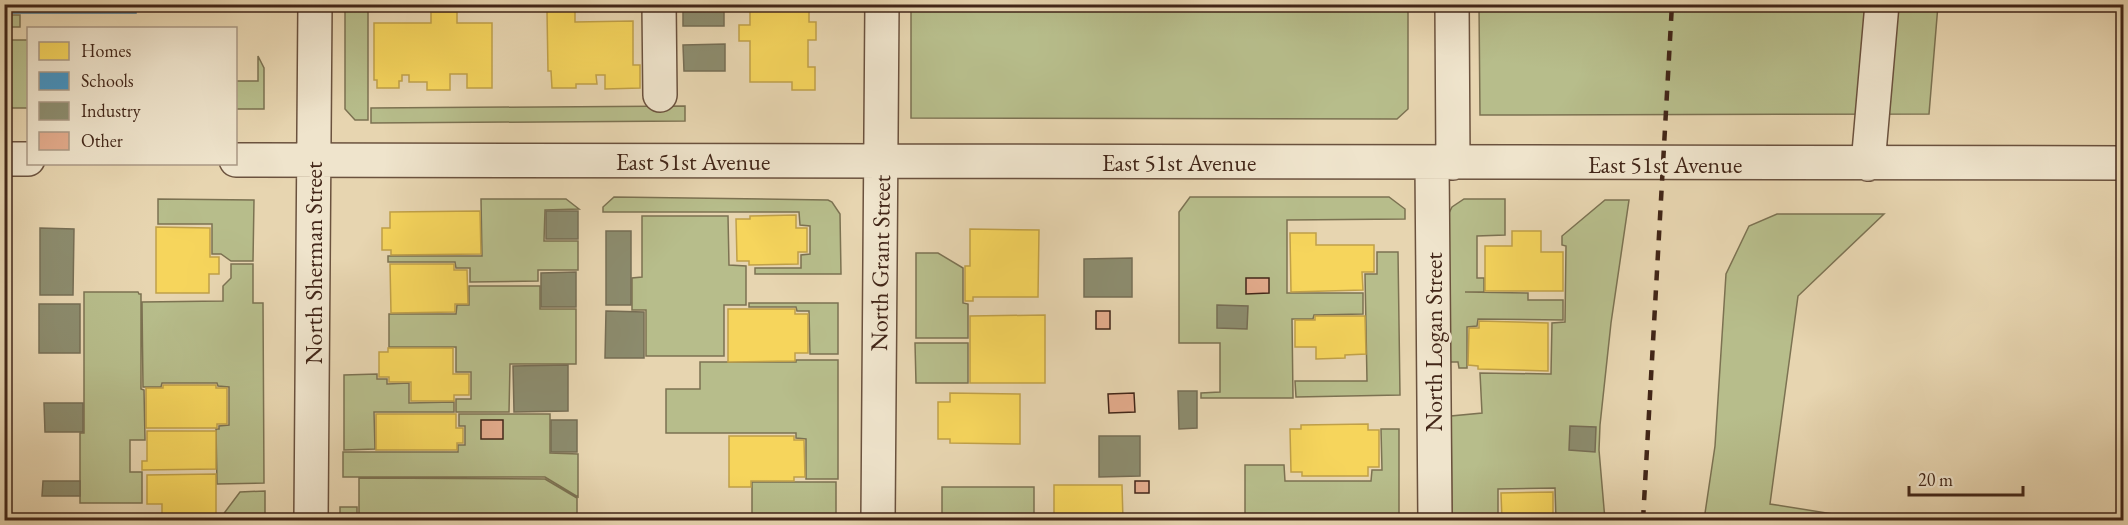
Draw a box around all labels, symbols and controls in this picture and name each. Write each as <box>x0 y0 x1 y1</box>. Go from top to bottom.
legend <box>27 27 237 165</box>
text: Homes <box>81 39 132 62</box>
text: Schools <box>81 69 134 92</box>
text: Industry <box>81 99 141 122</box>
text: Other <box>81 129 123 152</box>
street label: East 51st Avenue <box>616 146 770 177</box>
street label: East 51st Avenue <box>1102 147 1256 178</box>
street label: East 51st Avenue <box>1588 149 1742 180</box>
street label: North Sherman Street <box>298 161 329 364</box>
street label: North Grant Street <box>863 174 897 351</box>
street label: North Logan Street <box>1418 252 1449 432</box>
scale bar <box>1909 459 2023 497</box>
text: 20 m <box>1918 468 1953 491</box>

